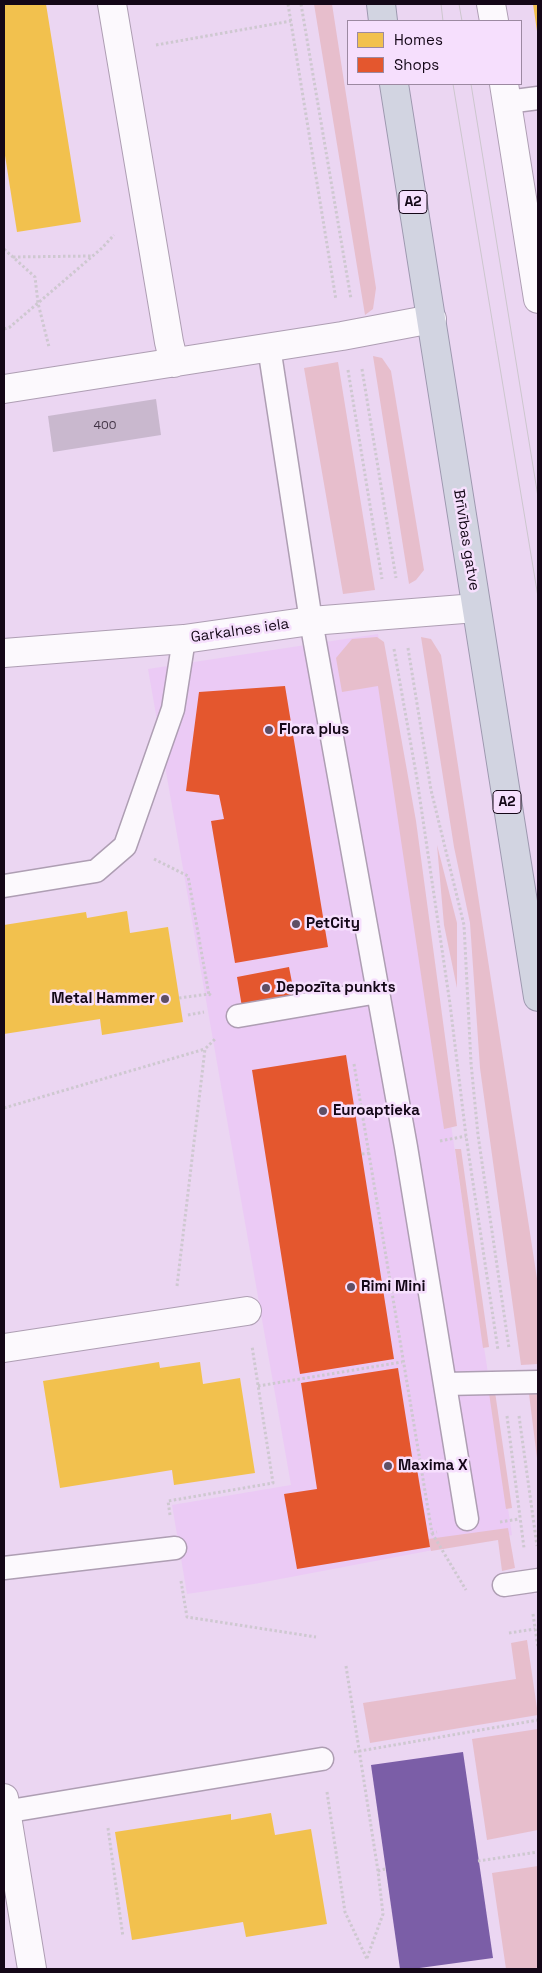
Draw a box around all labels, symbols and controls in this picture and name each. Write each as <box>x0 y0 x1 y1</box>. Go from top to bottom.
legend <box>347 20 522 85</box>
text: Homes <box>394 30 443 49</box>
text: Shops <box>394 55 439 74</box>
road number: A2 <box>399 190 427 213</box>
house number: 400 <box>94 419 116 433</box>
street label: Brīvības gatve <box>449 488 483 592</box>
street label: Garkalnes iela <box>190 615 290 647</box>
place label: Flora plus <box>279 721 349 739</box>
marker: Flora plus <box>263 724 275 736</box>
road number: A2 <box>493 790 521 814</box>
place label: PetCity <box>306 915 360 933</box>
marker: PetCity <box>290 918 302 930</box>
place label: Depozīta punkts <box>276 979 396 997</box>
marker: Depozīta punkts <box>260 982 272 994</box>
place label: Metal Hammer <box>51 990 155 1008</box>
marker: Metal Hammer <box>159 993 171 1005</box>
place label: Euroaptieka <box>333 1102 420 1120</box>
marker: Euroaptieka <box>317 1105 329 1117</box>
place label: Rimi Mini <box>361 1278 426 1296</box>
marker: Rimi Mini <box>345 1281 357 1293</box>
place label: Maxima X <box>398 1457 468 1475</box>
marker: Maxima X <box>382 1460 394 1472</box>

